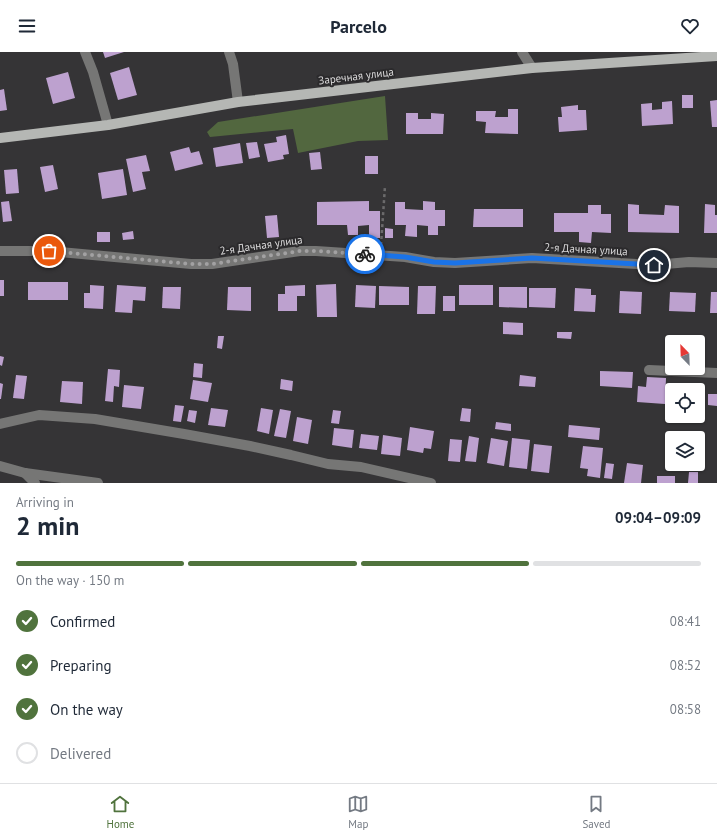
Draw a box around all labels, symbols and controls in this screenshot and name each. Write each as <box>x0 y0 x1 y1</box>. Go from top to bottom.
icon: menu <box>16 15 38 37</box>
text: Parcelo <box>330 15 387 38</box>
icon: heart <box>679 15 701 37</box>
street label: Заречная улица <box>317 64 395 88</box>
street label: 2-я Дачная улица <box>219 232 303 258</box>
pin <box>32 234 66 268</box>
courier <box>345 234 385 274</box>
icon: bag <box>38 240 60 262</box>
street label: 2-я Дачная улица <box>544 240 628 258</box>
icon: bike <box>354 243 376 265</box>
pin <box>637 248 671 282</box>
icon: home <box>643 254 665 276</box>
north arrow <box>665 335 705 375</box>
map controls <box>665 335 705 471</box>
button: locate <box>665 383 705 423</box>
button: layers <box>665 431 705 471</box>
text: Arriving in <box>16 494 74 511</box>
text: 09:04–09:09 <box>615 508 701 527</box>
text: 2 min <box>16 509 79 542</box>
text: On the way · 150 m <box>16 572 124 589</box>
icon: check <box>16 610 38 632</box>
text: Confirmed <box>50 612 115 631</box>
text: 08:41 <box>670 613 701 630</box>
icon: check <box>16 654 38 676</box>
text: Preparing <box>50 656 112 675</box>
text: 08:52 <box>670 657 701 674</box>
icon: check <box>16 698 38 720</box>
text: On the way <box>50 700 123 719</box>
text: 08:58 <box>670 701 701 718</box>
text: Delivered <box>50 744 111 763</box>
tab: Home <box>107 793 134 831</box>
tab: Map <box>347 793 369 831</box>
tab: Saved <box>582 793 610 831</box>

